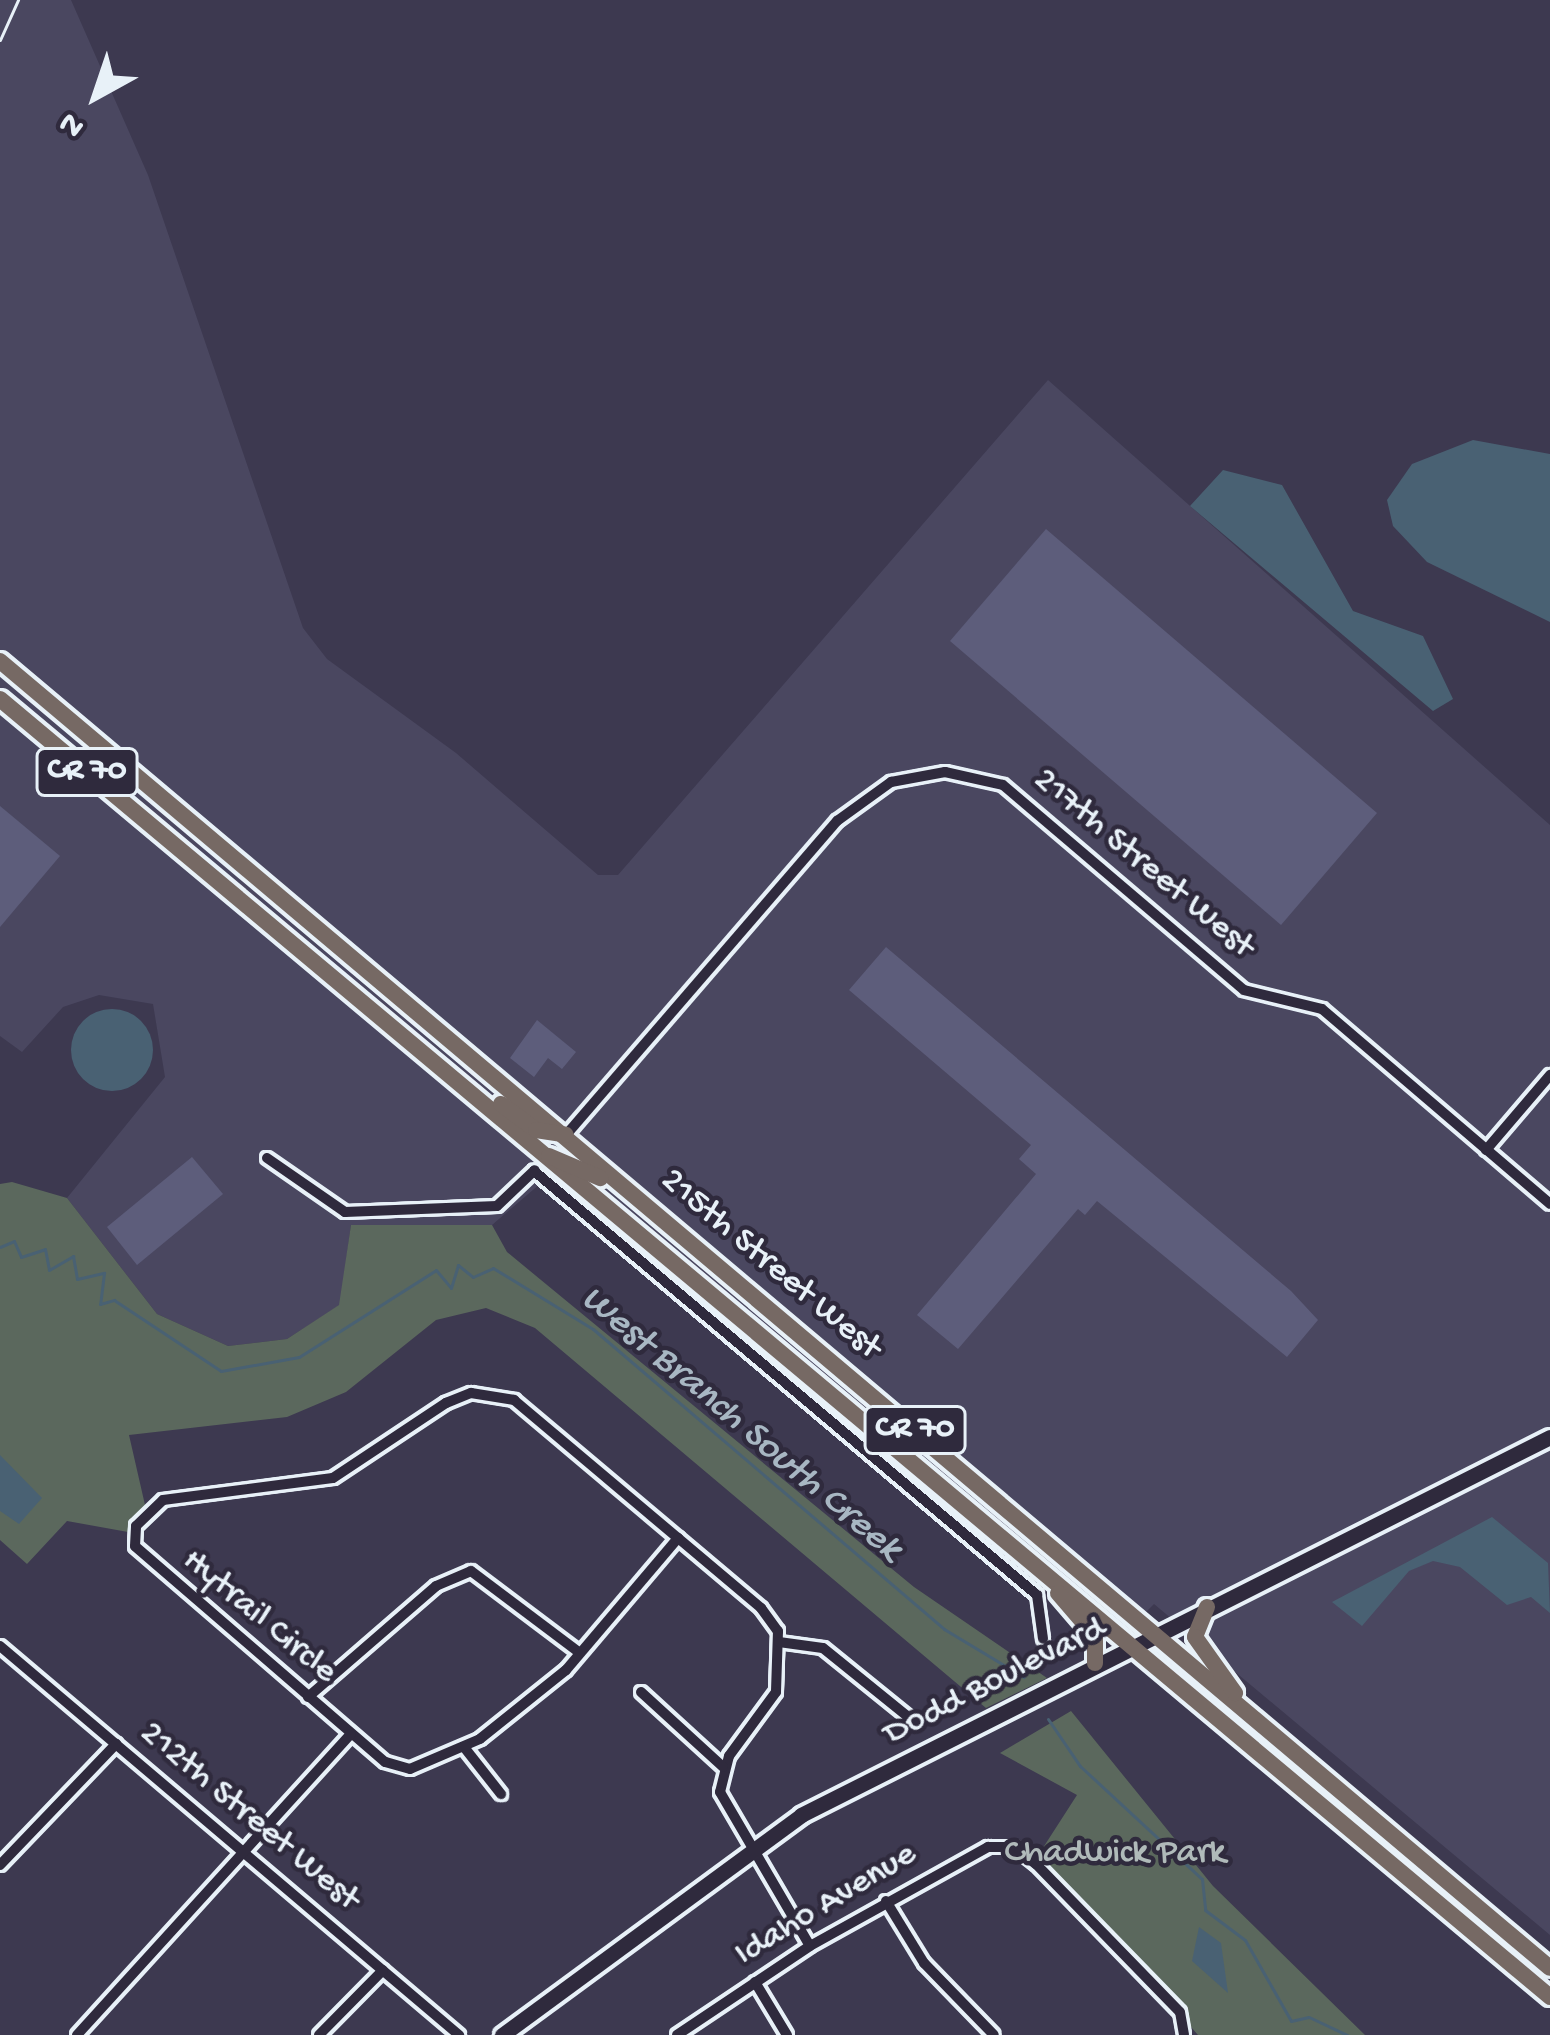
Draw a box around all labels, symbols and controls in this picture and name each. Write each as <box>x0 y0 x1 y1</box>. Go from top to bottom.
north arrow <box>36 36 156 156</box>
text: N <box>52 102 93 145</box>
road number: CR 70 <box>33 745 141 799</box>
street label: 217th Street West <box>1024 759 1262 969</box>
street label: 215th Street West <box>651 1160 889 1370</box>
water label: West Branch South Creek <box>570 1277 910 1573</box>
road number: CR 70 <box>861 1403 969 1457</box>
street label: Hytrail Circle <box>173 1540 345 1694</box>
street label: Dodd Boulevard <box>877 1608 1113 1756</box>
street label: 212th Street West <box>130 1712 368 1922</box>
park label: Chadwick Park <box>1004 1832 1226 1876</box>
street label: Idaho Avenue <box>727 1834 925 1976</box>

